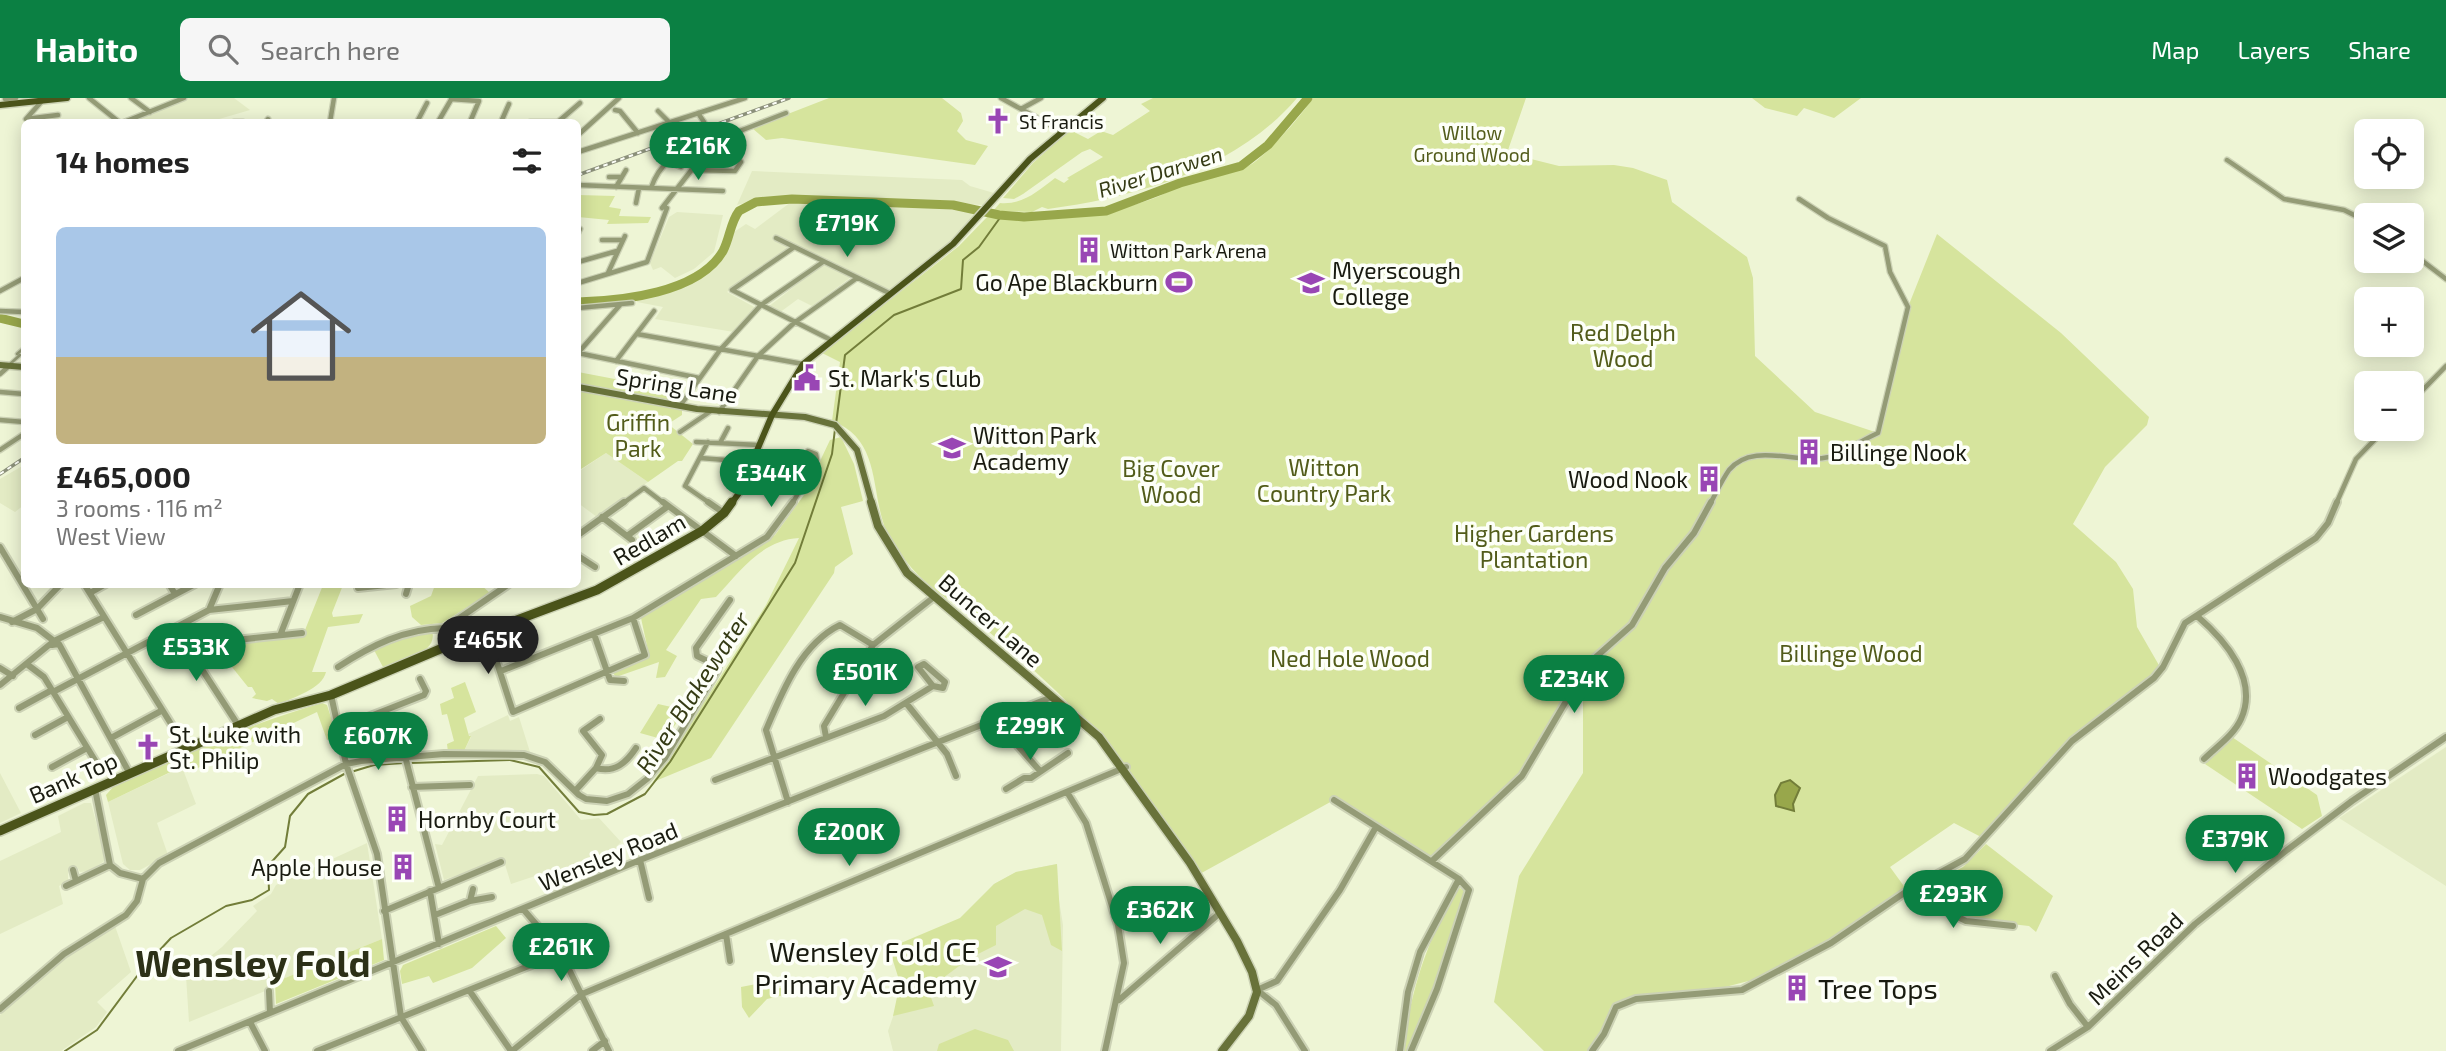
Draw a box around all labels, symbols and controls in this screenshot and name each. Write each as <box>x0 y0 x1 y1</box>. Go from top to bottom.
search box <box>180 18 670 81</box>
text: Habito <box>35 29 138 69</box>
icon: search <box>204 30 242 68</box>
text: Search here <box>260 34 400 65</box>
text: Map <box>2151 35 2199 64</box>
text: Layers <box>2237 35 2310 64</box>
text: Share <box>2348 35 2411 64</box>
church icon: St Francis <box>983 106 1013 136</box>
place label: St Francis <box>1019 110 1104 133</box>
map controls <box>2354 119 2424 441</box>
button: locate <box>2354 119 2424 189</box>
park label: Willow Ground Wood <box>1414 121 1530 166</box>
pin: £216K <box>649 122 747 182</box>
text: £216K <box>666 131 730 159</box>
water label: River Darwen <box>1095 140 1225 202</box>
icon: filters <box>508 142 546 180</box>
text: 14 homes <box>56 143 190 179</box>
pin: £719K <box>798 200 896 259</box>
button: layers <box>2354 203 2424 273</box>
text: £719K <box>815 208 879 236</box>
building icon: Witton Park Arena <box>1074 235 1104 265</box>
place label: Witton Park Arena <box>1110 239 1267 262</box>
place label: Myerscough College <box>1332 256 1461 310</box>
sports icon: Go Ape Blackburn <box>1164 267 1194 297</box>
place label: Go Ape Blackburn <box>975 268 1158 296</box>
school or university icon: Myerscough College <box>1296 268 1326 298</box>
icon: home <box>238 273 364 399</box>
button: + <box>2354 287 2424 357</box>
park label: Red Delph Wood <box>1570 318 1676 372</box>
street label: Spring Lane <box>614 362 740 408</box>
public building icon: St. Mark's Club <box>792 363 822 393</box>
place label: St. Mark's Club <box>828 364 981 392</box>
button: − <box>2354 371 2424 441</box>
park label: Griffin Park <box>606 408 670 462</box>
place label: Witton Park Academy <box>973 421 1097 475</box>
school or university icon: Witton Park Academy <box>937 433 967 463</box>
building icon: Billinge Nook <box>1794 437 1824 467</box>
place label: Billinge Nook <box>1830 438 1967 466</box>
pin: £344K <box>722 450 820 509</box>
park label: Witton Country Park <box>1257 453 1392 507</box>
park label: Big Cover Wood <box>1122 454 1220 508</box>
text: £465,000 <box>56 458 191 494</box>
text: £344K <box>736 458 806 486</box>
building icon: Wood Nook <box>1694 464 1724 494</box>
place label: Wood Nook <box>1568 465 1688 493</box>
text: 3 rooms · 116 m² <box>56 494 223 522</box>
street label: Redlam <box>608 507 690 571</box>
park label: Higher Gardens Plantation <box>1454 519 1614 573</box>
text: West View <box>56 522 166 550</box>
street label: Buncer Lane <box>933 567 1049 673</box>
water label: River Blakewater <box>629 605 755 778</box>
pin: £465K <box>439 616 537 676</box>
pin: £533K <box>147 624 245 683</box>
text: £465K <box>454 625 522 653</box>
text: £533K <box>163 632 229 660</box>
park label: Billinge Wood <box>1779 639 1923 667</box>
park label: Ned Hole Wood <box>1270 644 1430 672</box>
pin: £501K <box>816 648 914 708</box>
pin: £234K <box>1525 656 1623 715</box>
text: £501K <box>832 657 898 685</box>
text: £234K <box>1539 664 1609 692</box>
pin: £299K <box>981 702 1079 762</box>
text: £299K <box>996 711 1064 739</box>
pin: £607K <box>329 712 427 772</box>
place label: St. Luke with St. Philip <box>169 720 301 774</box>
text: £607K <box>344 721 412 749</box>
church icon: St. Luke with St. Philip <box>133 732 163 762</box>
street label: Bank Top <box>25 745 121 809</box>
building icon: Woodgates <box>2232 761 2262 791</box>
place label: Woodgates <box>2268 762 2387 790</box>
building icon: Hornby Court <box>382 804 412 834</box>
place label: Hornby Court <box>418 805 556 833</box>
pin: £200K <box>800 808 898 868</box>
street label: Wensley Road <box>534 815 682 897</box>
pin: £379K <box>2186 816 2284 875</box>
text: £200K <box>814 817 884 845</box>
text: £379K <box>2202 824 2268 852</box>
building icon: Apple House <box>388 852 418 882</box>
place label: Apple House <box>251 853 382 881</box>
pin: £293K <box>1904 870 2002 930</box>
text: £293K <box>1919 879 1987 907</box>
pin: £362K <box>1111 886 1209 946</box>
text: £362K <box>1126 895 1194 923</box>
street label: Meins Road <box>2082 906 2188 1010</box>
pin: £261K <box>512 924 610 983</box>
text: £261K <box>529 932 593 960</box>
place label: Wensley Fold CE Primary Academy <box>755 934 977 1000</box>
district label: Wensley Fold <box>135 940 371 985</box>
school or university icon: Wensley Fold CE Primary Academy <box>983 952 1013 982</box>
place label: Tree Tops <box>1818 971 1938 1005</box>
building icon: Tree Tops <box>1782 973 1812 1003</box>

